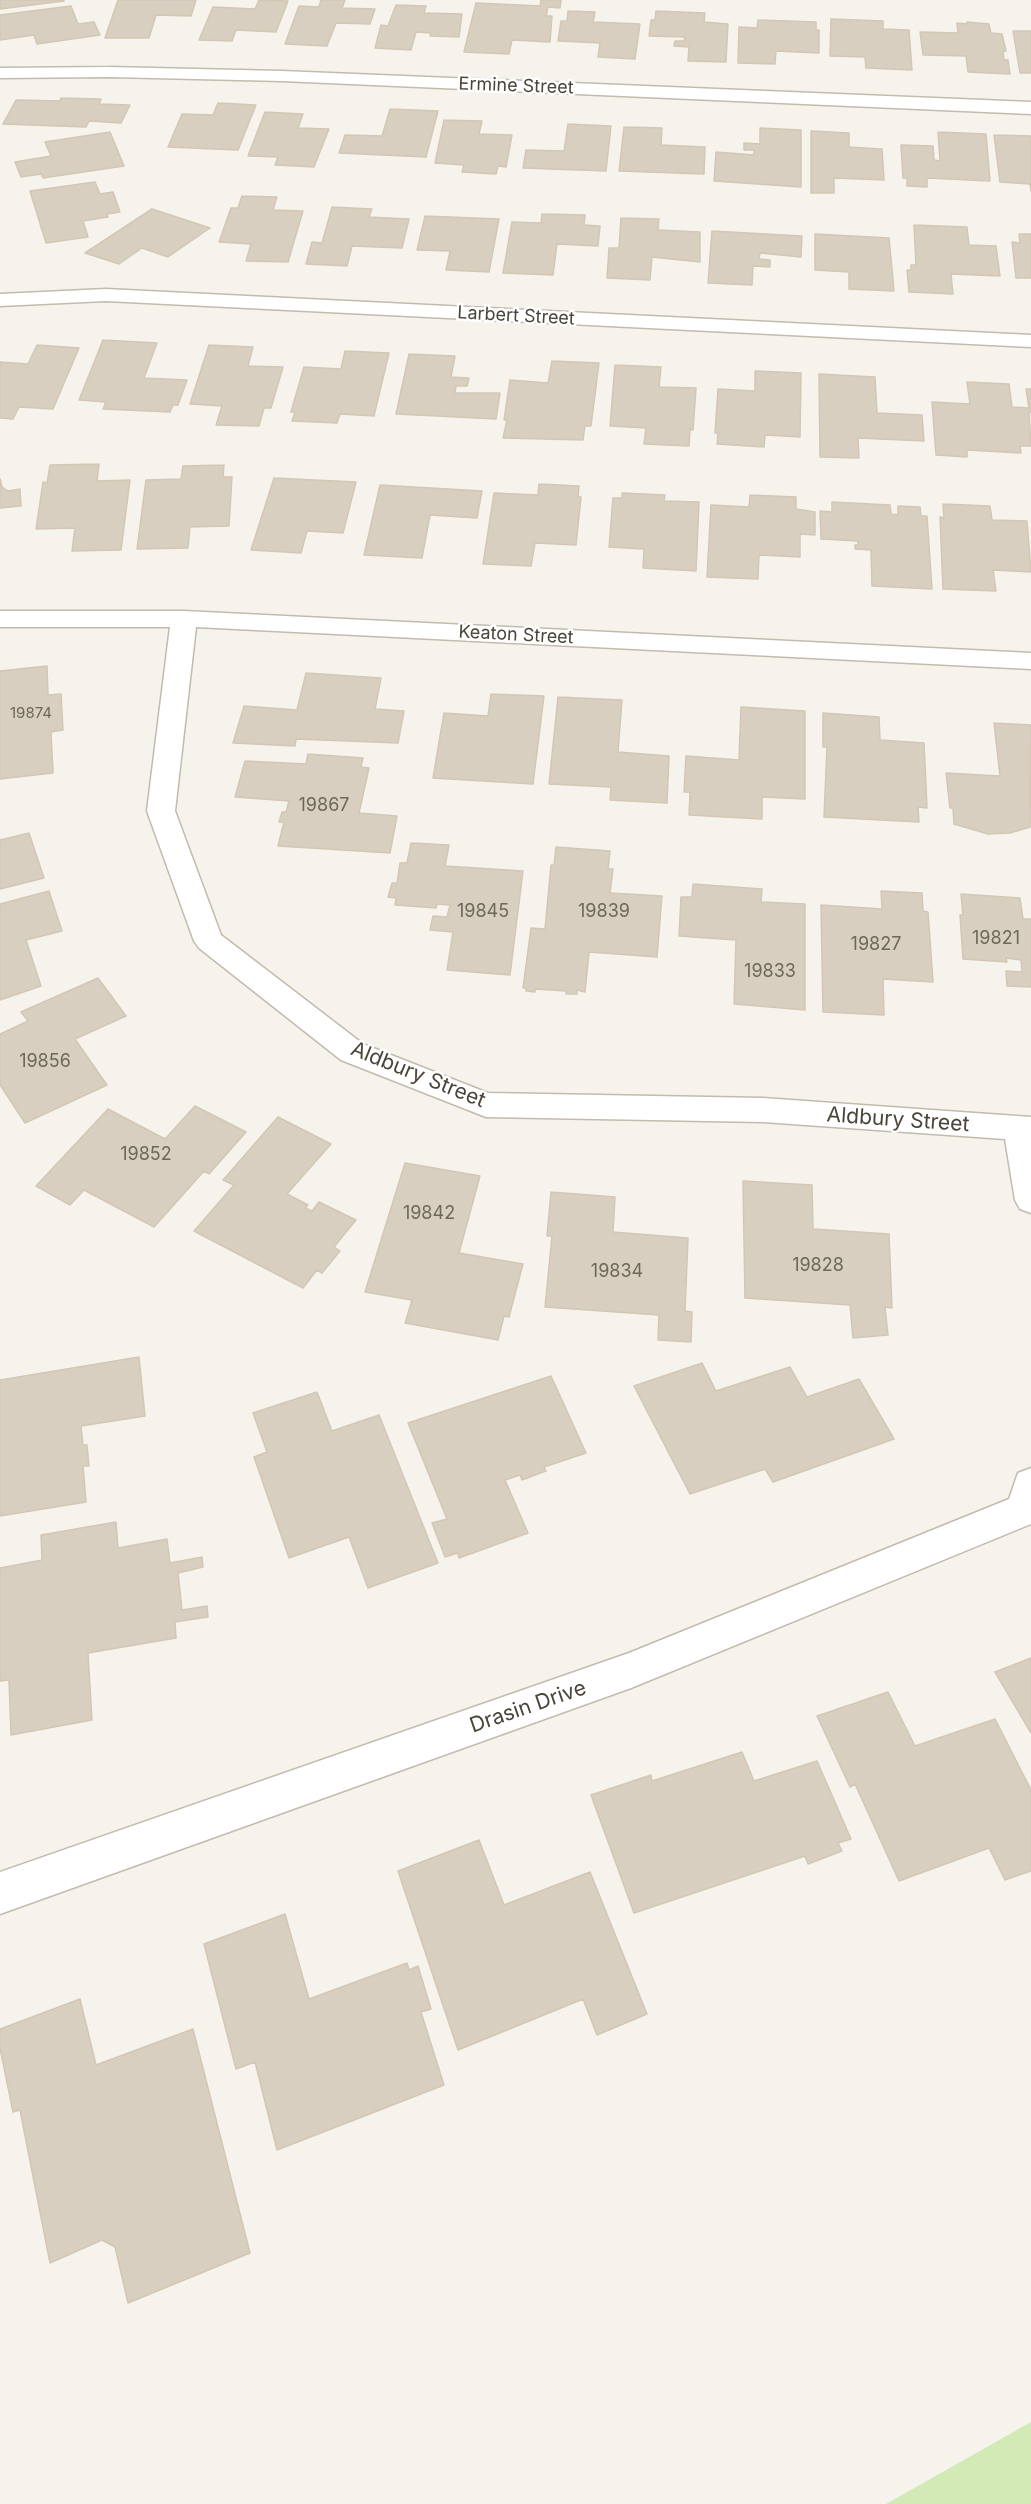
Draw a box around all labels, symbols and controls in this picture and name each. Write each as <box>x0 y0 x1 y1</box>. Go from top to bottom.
street label: Ermine Street <box>458 73 574 99</box>
street label: Larbert Street <box>457 302 575 330</box>
street label: Keaton Street <box>458 621 574 649</box>
house number: 19874 <box>10 704 52 722</box>
house number: 19867 <box>299 795 349 817</box>
house number: 19845 <box>457 901 509 923</box>
house number: 19839 <box>578 901 630 923</box>
house number: 19821 <box>972 928 1020 950</box>
house number: 19827 <box>851 934 901 956</box>
house number: 19833 <box>744 961 796 983</box>
street label: Aldbury Street <box>347 1037 489 1113</box>
house number: 19856 <box>19 1051 71 1073</box>
street label: Aldbury Street <box>826 1102 970 1138</box>
house number: 19852 <box>120 1144 172 1166</box>
house number: 19842 <box>403 1203 455 1225</box>
house number: 19828 <box>792 1255 844 1277</box>
house number: 19834 <box>591 1261 643 1283</box>
street label: Drasin Drive <box>466 1675 590 1739</box>

